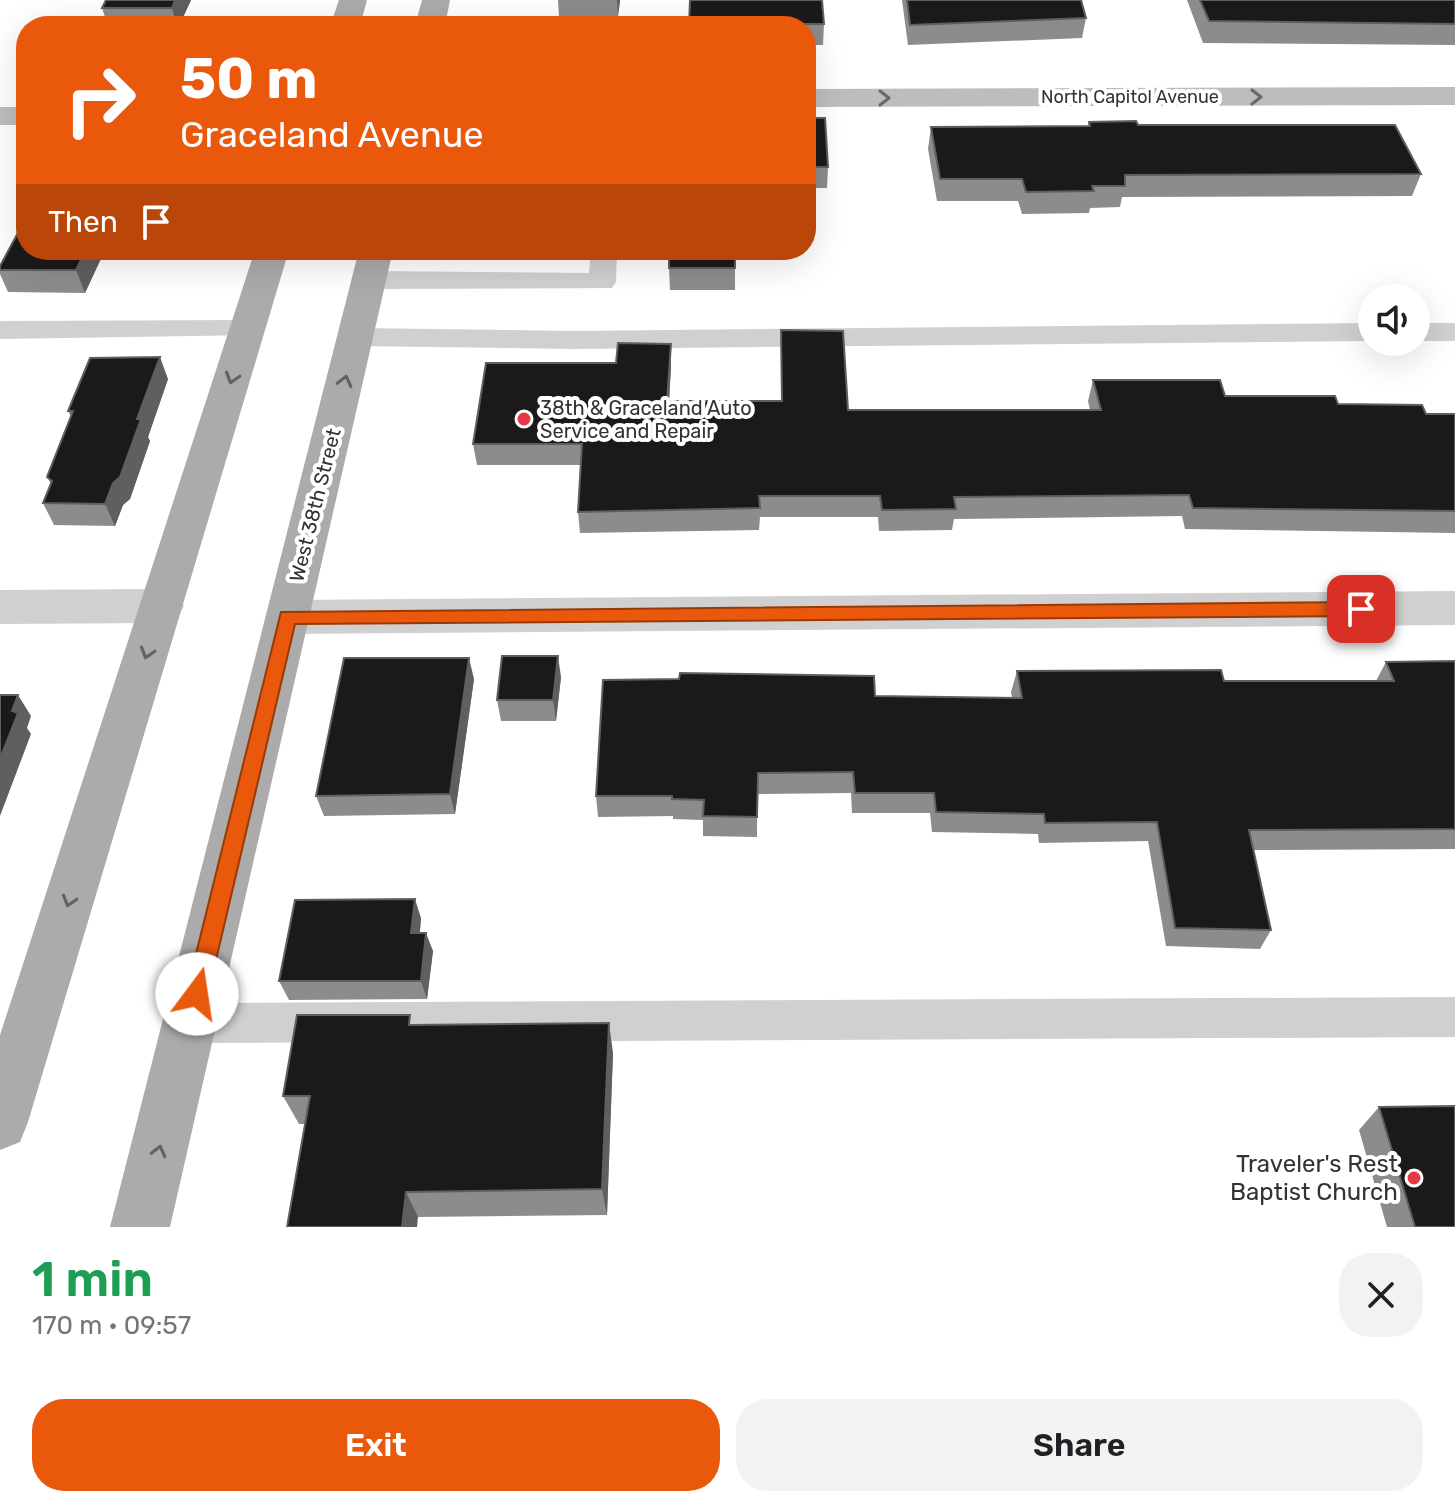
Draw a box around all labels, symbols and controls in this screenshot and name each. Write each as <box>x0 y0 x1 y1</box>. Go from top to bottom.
text: 50 m <box>180 46 317 112</box>
icon: right <box>48 48 152 152</box>
street label: North Capitol Avenue <box>1041 86 1219 108</box>
one-way arrow <box>1250 88 1263 106</box>
one-way arrow <box>878 89 891 107</box>
text: Graceland Avenue <box>180 113 484 156</box>
icon: arrive <box>134 200 178 244</box>
text: Then <box>48 204 118 240</box>
map controls <box>1358 284 1430 356</box>
button: sound <box>1358 284 1430 356</box>
one-way arrow <box>225 370 241 384</box>
one-way arrow <box>335 375 352 389</box>
place label: 38th & Graceland Auto Service and Repair <box>540 396 752 443</box>
marker: 38th & Graceland Auto Service and Repair <box>515 410 533 428</box>
street label: West 38th Street <box>284 426 346 584</box>
pin <box>1327 575 1395 643</box>
icon: arrive <box>1339 587 1383 631</box>
one-way arrow <box>140 646 156 659</box>
one-way arrow <box>62 894 78 907</box>
position arrow <box>155 952 239 1036</box>
one-way arrow <box>149 1145 166 1159</box>
place label: Traveler's Rest Baptist Church <box>1230 1150 1398 1206</box>
marker: Traveler's Rest Baptist Church <box>1405 1169 1423 1187</box>
text: 1 min <box>32 1251 153 1308</box>
button: close <box>1339 1253 1423 1337</box>
text: 170 m · 09:57 <box>32 1310 191 1341</box>
button: Exit <box>32 1399 720 1491</box>
button: Share <box>736 1399 1423 1491</box>

